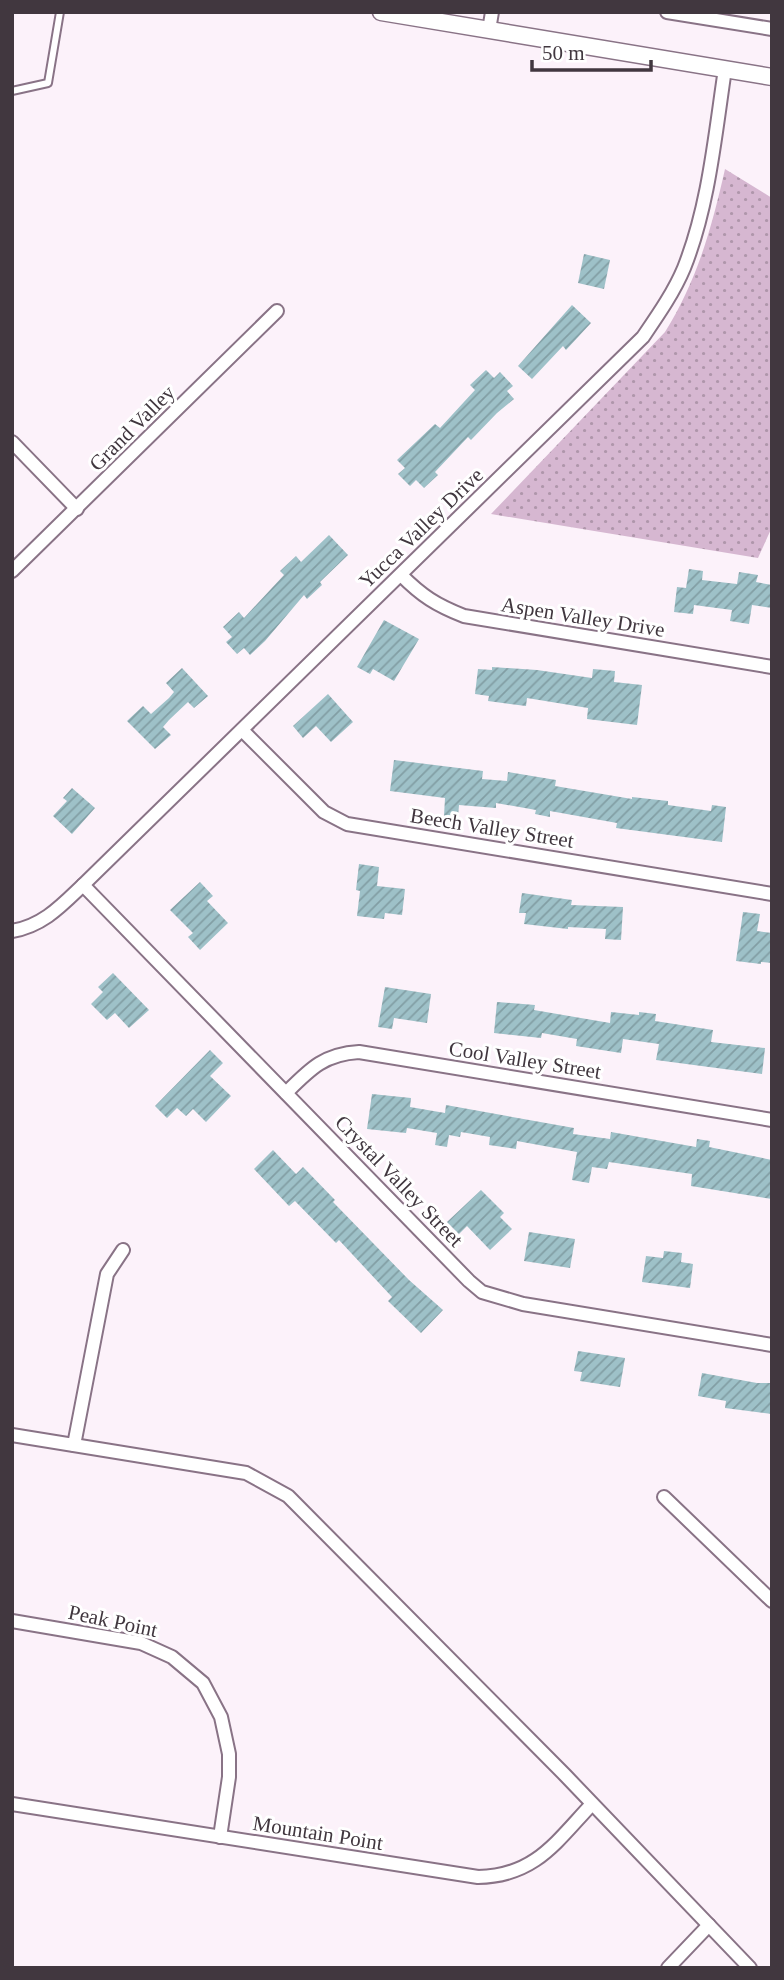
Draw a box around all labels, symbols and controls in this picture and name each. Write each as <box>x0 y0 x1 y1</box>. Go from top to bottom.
scale bar <box>532 28 651 72</box>
text: 50 m <box>542 41 585 65</box>
street label: Grand Valley <box>84 380 180 476</box>
street label: Yucca Valley Drive <box>354 463 488 593</box>
street label: Aspen Valley Drive <box>500 592 666 642</box>
street label: Beech Valley Street <box>409 803 576 853</box>
street label: Cool Valley Street <box>447 1036 603 1084</box>
street label: Crystal Valley Street <box>330 1110 468 1252</box>
street label: Peak Point <box>66 1600 160 1642</box>
street label: Mountain Point <box>251 1811 385 1855</box>

